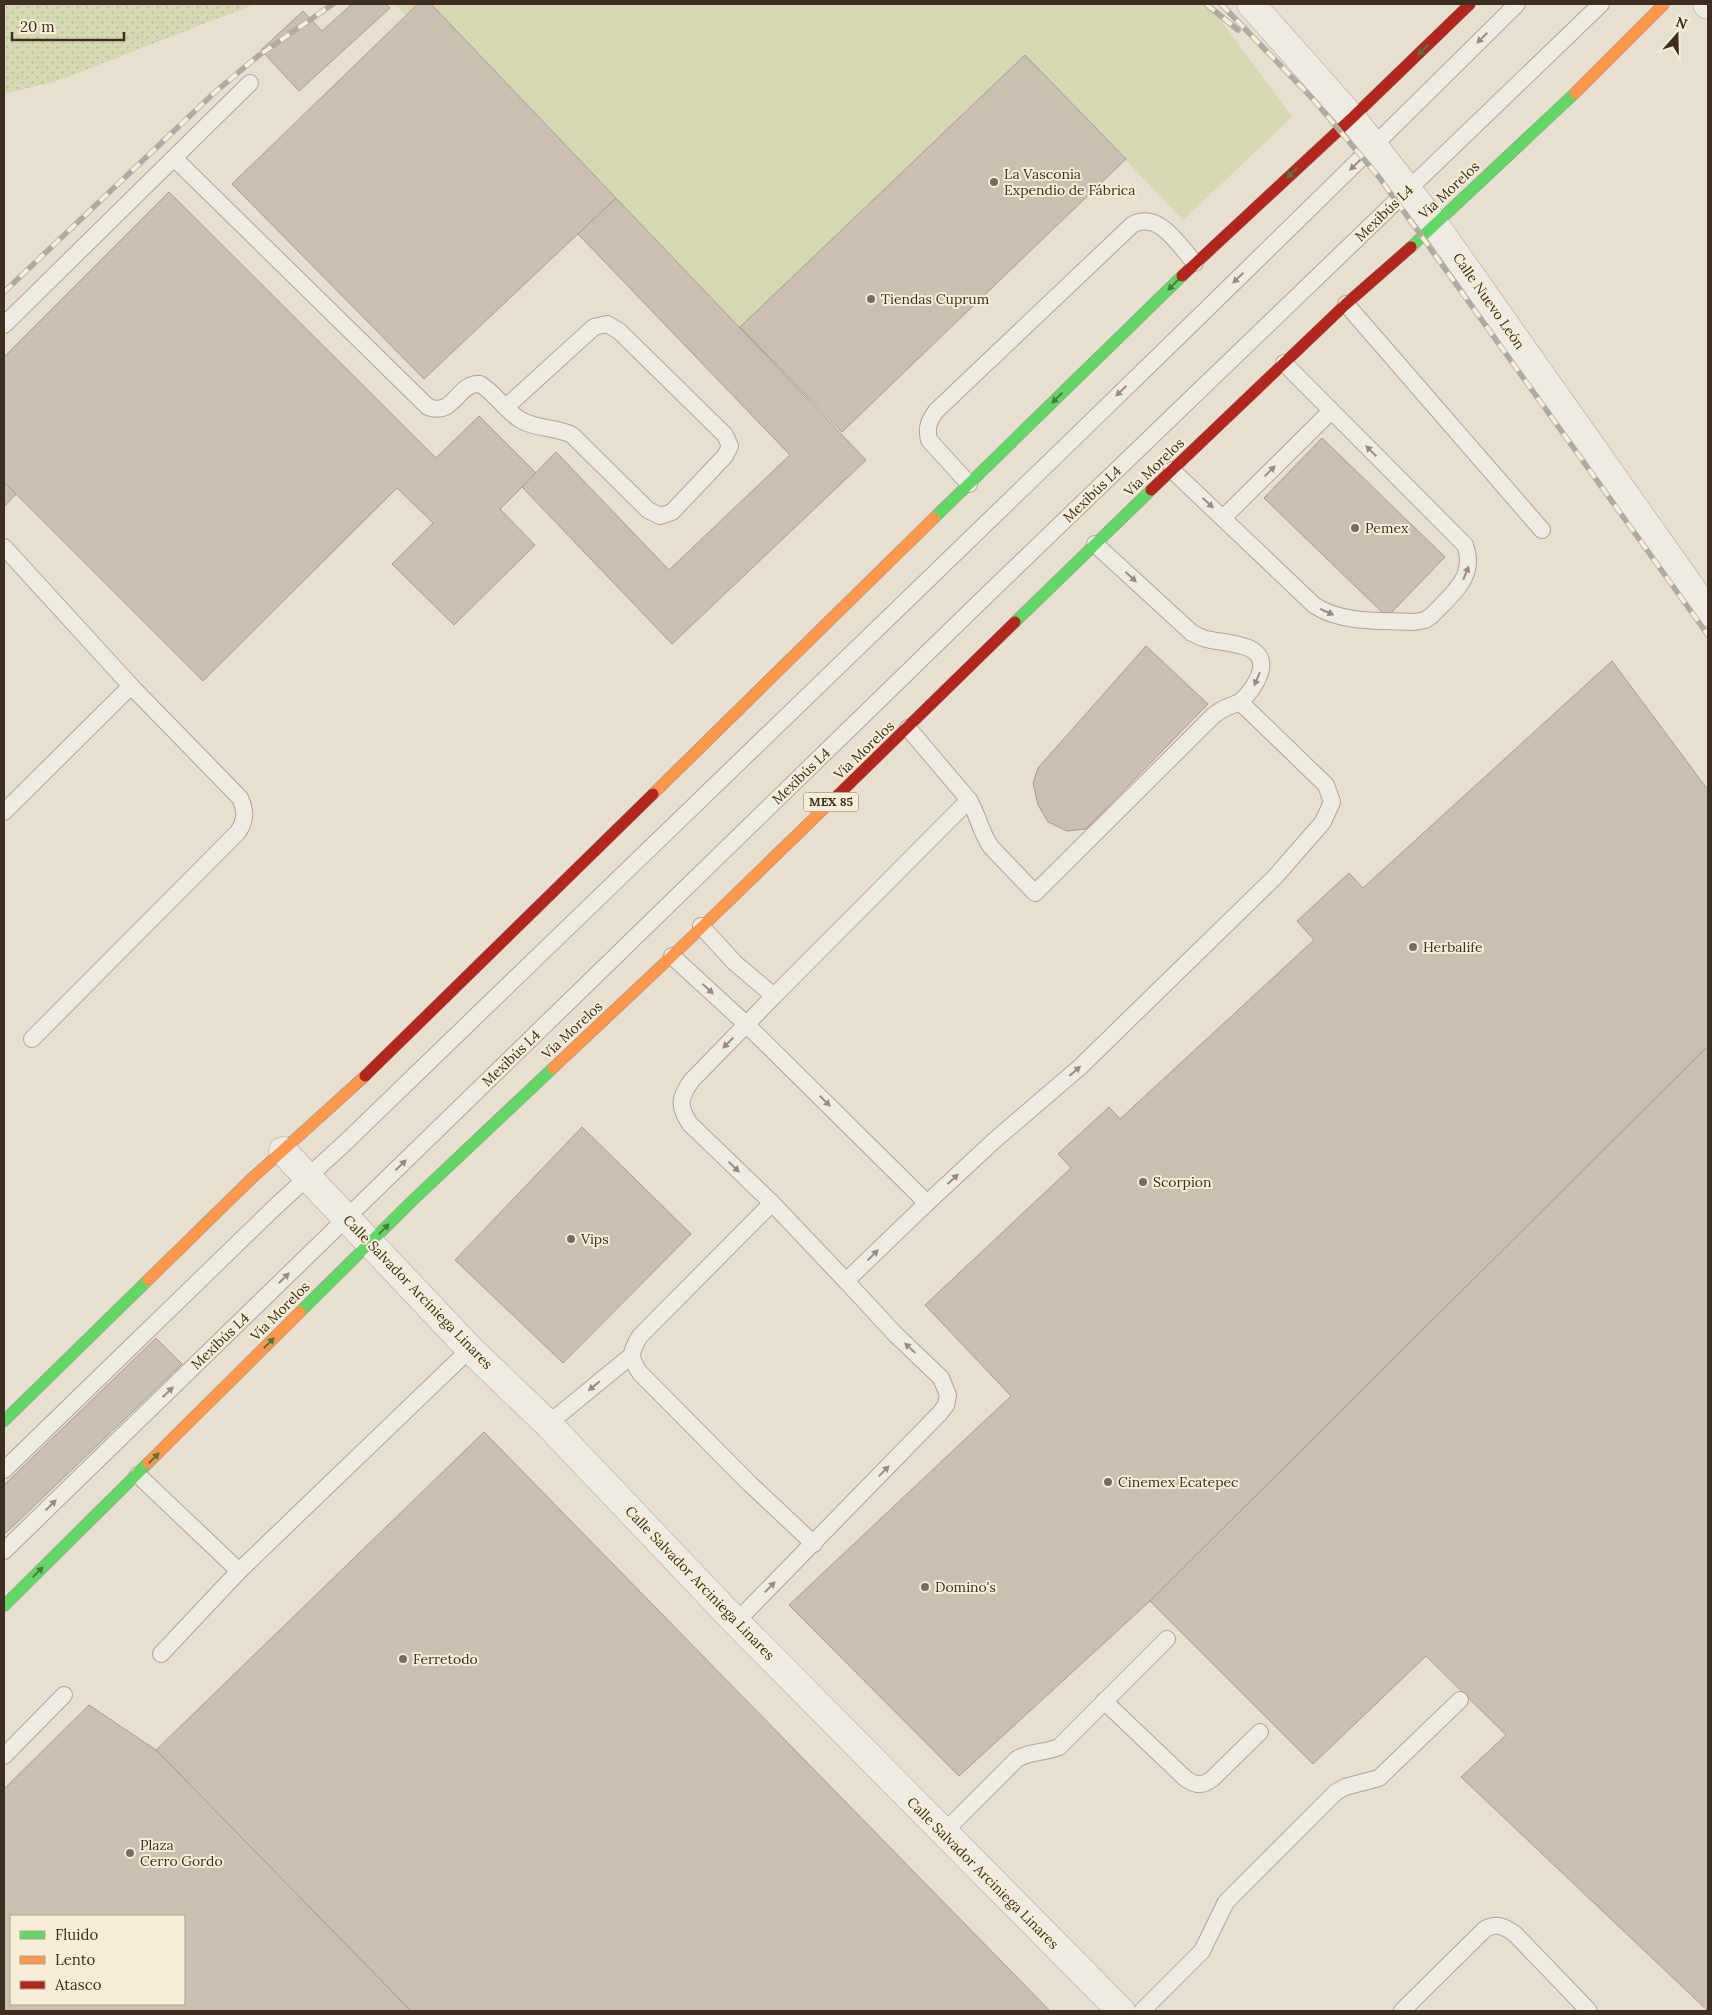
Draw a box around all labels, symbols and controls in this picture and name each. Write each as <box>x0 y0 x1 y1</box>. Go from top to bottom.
scale bar <box>12 10 125 42</box>
north arrow <box>1652 10 1702 60</box>
text: N <box>1673 12 1690 33</box>
text: 20 m <box>20 17 55 36</box>
one-way arrow <box>1476 32 1488 44</box>
one-way arrow <box>1417 44 1429 56</box>
street label: Vía Morelos <box>1414 157 1483 223</box>
one-way arrow <box>1349 159 1361 171</box>
place label: La Vasconia Expendio de Fábrica <box>1004 165 1136 199</box>
one-way arrow <box>1286 167 1298 179</box>
marker: La Vasconia Expendio de Fábrica <box>988 176 1000 188</box>
street label: Mexibús L4 <box>1351 181 1417 245</box>
street label: Calle Nuevo León <box>1449 249 1529 353</box>
one-way arrow <box>1232 272 1244 284</box>
one-way arrow <box>1168 278 1180 290</box>
place label: Tiendas Cuprum <box>881 290 990 308</box>
marker: Tiendas Cuprum <box>865 293 877 305</box>
one-way arrow <box>1116 385 1128 397</box>
one-way arrow <box>1051 392 1063 404</box>
street label: Vía Morelos <box>1119 434 1188 501</box>
one-way arrow <box>1365 445 1377 457</box>
street label: Mexibús L4 <box>1059 462 1125 526</box>
one-way arrow <box>1264 465 1276 477</box>
one-way arrow <box>1201 497 1213 509</box>
place label: Pemex <box>1365 519 1409 537</box>
marker: Pemex <box>1349 522 1361 534</box>
one-way arrow <box>1462 565 1470 580</box>
one-way arrow <box>1125 571 1137 583</box>
one-way arrow <box>1320 609 1334 617</box>
one-way arrow <box>1252 672 1260 686</box>
street label: Vía Morelos <box>829 717 898 784</box>
street label: Mexibús L4 <box>768 744 834 808</box>
road number: MEX 85 <box>804 792 858 812</box>
place label: Herbalife <box>1423 938 1483 956</box>
marker: Herbalife <box>1407 941 1419 953</box>
one-way arrow <box>701 983 713 995</box>
street label: Vía Morelos <box>537 997 606 1063</box>
street label: Mexibús L4 <box>478 1026 544 1090</box>
one-way arrow <box>722 1037 734 1049</box>
one-way arrow <box>1068 1065 1080 1077</box>
one-way arrow <box>818 1095 830 1107</box>
one-way arrow <box>394 1159 406 1171</box>
one-way arrow <box>728 1161 740 1173</box>
one-way arrow <box>947 1173 959 1185</box>
place label: Scorpion <box>1153 1173 1212 1191</box>
marker: Scorpion <box>1137 1176 1149 1188</box>
street label: Calle Salvador Arciniega Linares <box>339 1211 497 1373</box>
one-way arrow <box>378 1223 390 1235</box>
place label: Vips <box>580 1230 609 1248</box>
marker: Vips <box>565 1233 577 1245</box>
one-way arrow <box>867 1249 879 1261</box>
one-way arrow <box>278 1272 290 1284</box>
street label: Vía Morelos <box>246 1278 313 1345</box>
street label: Mexibús L4 <box>187 1309 253 1373</box>
one-way arrow <box>263 1338 275 1350</box>
one-way arrow <box>905 1342 917 1354</box>
one-way arrow <box>588 1381 601 1392</box>
one-way arrow <box>161 1386 173 1398</box>
one-way arrow <box>148 1452 160 1464</box>
one-way arrow <box>878 1466 890 1478</box>
place label: Cinemex Ecatepec <box>1118 1473 1239 1491</box>
marker: Cinemex Ecatepec <box>1102 1476 1114 1488</box>
one-way arrow <box>45 1499 57 1511</box>
street label: Calle Salvador Arciniega Linares <box>621 1502 779 1664</box>
one-way arrow <box>32 1566 44 1578</box>
place label: Domino's <box>935 1578 996 1596</box>
marker: Domino's <box>919 1581 931 1593</box>
one-way arrow <box>764 1582 776 1594</box>
place label: Ferretodo <box>413 1650 478 1668</box>
marker: Ferretodo <box>397 1653 409 1665</box>
street label: Calle Salvador Arciniega Linares <box>903 1793 1063 1953</box>
place label: Plaza Cerro Gordo <box>140 1836 223 1870</box>
marker: Plaza Cerro Gordo <box>124 1847 136 1859</box>
legend <box>10 1915 185 2005</box>
text: Fluido <box>55 1925 98 1944</box>
text: Lento <box>55 1950 96 1969</box>
text: Atasco <box>54 1975 102 1994</box>

